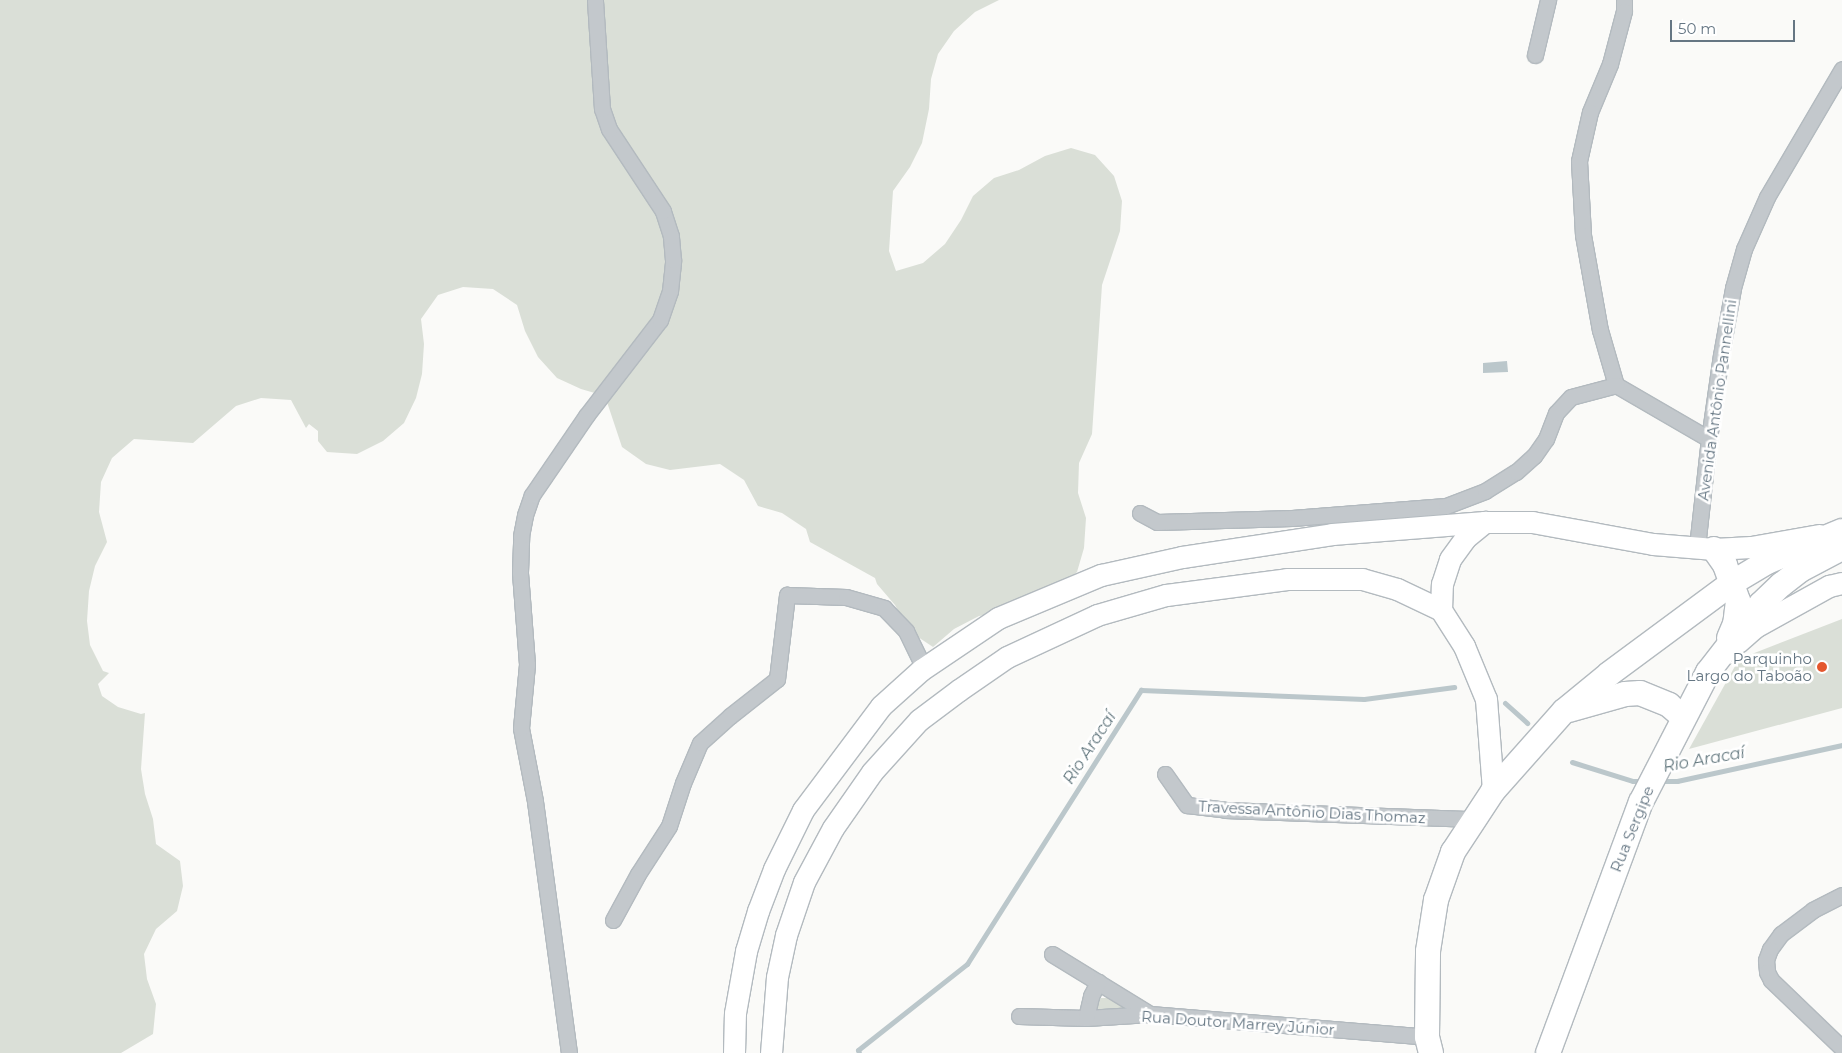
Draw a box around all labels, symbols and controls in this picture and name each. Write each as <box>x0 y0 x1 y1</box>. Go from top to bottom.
scale bar <box>1672 10 1797 42</box>
text: 50 m <box>1678 19 1716 38</box>
street label: Avenida Antônio Pannellini <box>1694 298 1740 502</box>
place label: Parquinho Largo do Taboão <box>1687 649 1812 684</box>
marker: Parquinho Largo do Taboão <box>1816 661 1828 673</box>
water label: Rio Aracaí <box>1059 708 1121 788</box>
water label: Rio Aracaí <box>1662 743 1746 777</box>
street label: Rua Sergipe <box>1607 783 1657 875</box>
street label: Travessa Antônio Dias Thomaz <box>1198 797 1426 827</box>
street label: Rua Doutor Marrey Júnior <box>1141 1007 1335 1039</box>

